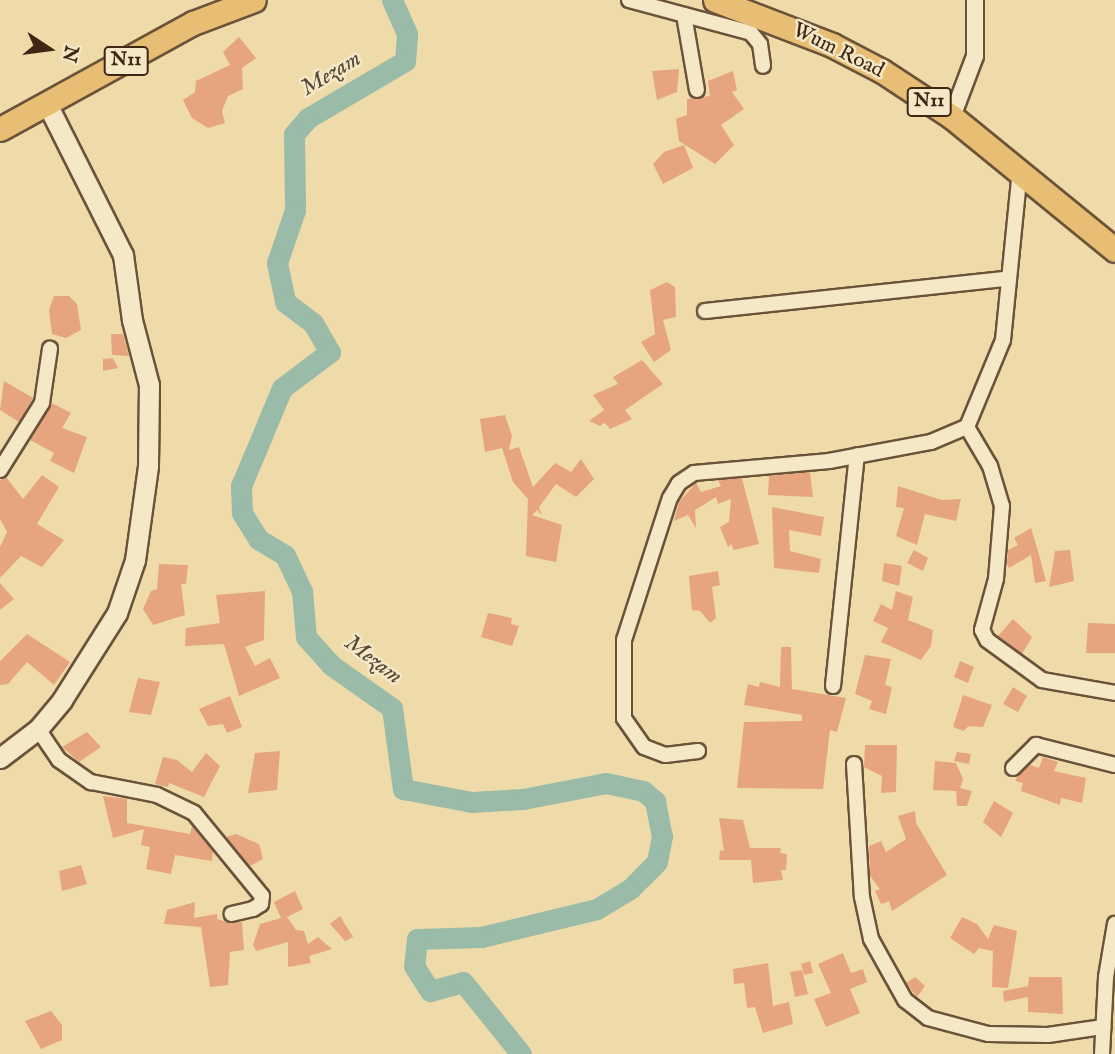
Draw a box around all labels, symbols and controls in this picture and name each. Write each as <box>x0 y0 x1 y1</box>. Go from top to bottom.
north arrow <box>14 14 84 84</box>
street label: Wum Road <box>788 18 888 84</box>
text: N <box>56 43 83 64</box>
road number: N11 <box>103 45 149 76</box>
water label: Mezam <box>296 45 366 103</box>
road number: N11 <box>906 86 952 118</box>
water label: Mezam <box>339 629 407 691</box>

